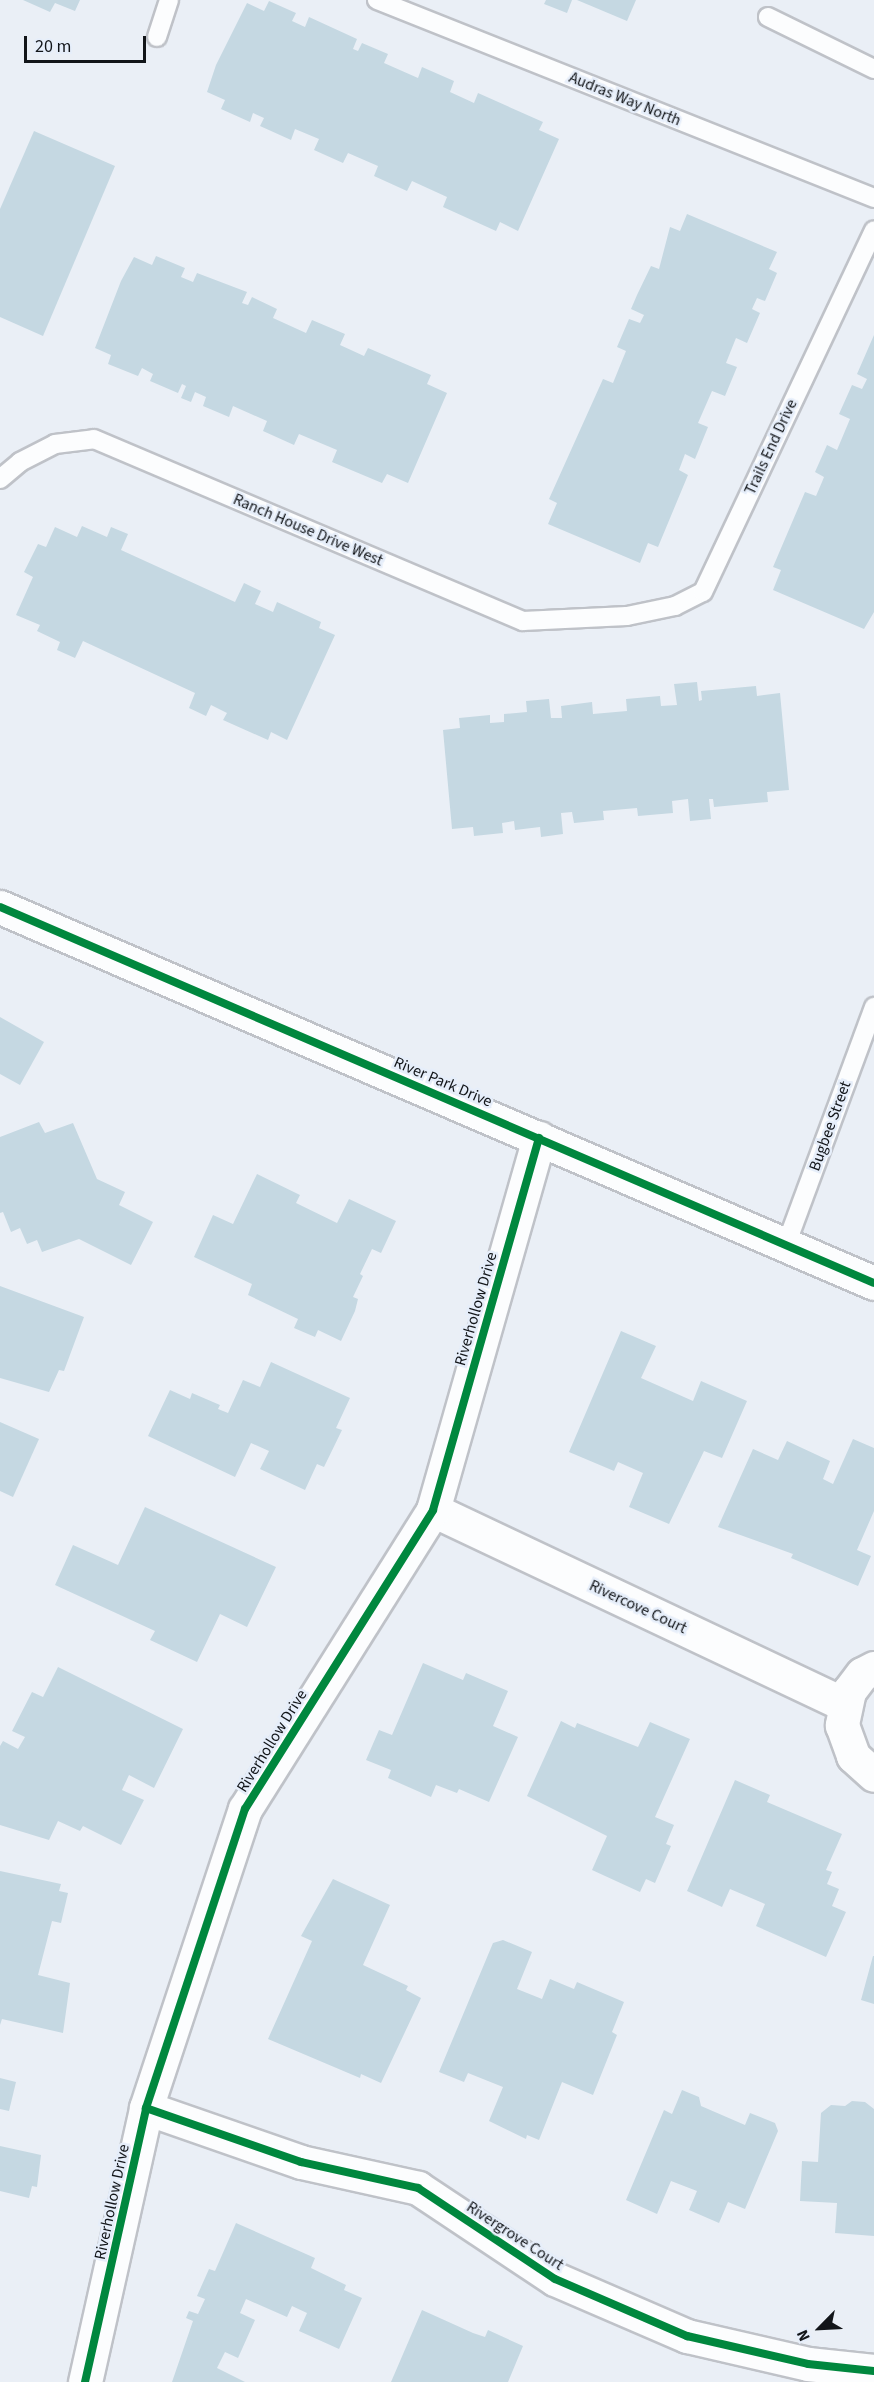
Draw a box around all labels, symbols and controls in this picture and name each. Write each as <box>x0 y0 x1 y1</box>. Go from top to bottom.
scale bar <box>27 24 148 62</box>
text: 20 m <box>35 34 71 59</box>
street label: Audras Way North <box>566 68 684 130</box>
street label: Trails End Drive <box>741 396 801 498</box>
street label: Ranch House Drive West <box>230 490 386 570</box>
street label: River Park Drive <box>391 1053 495 1111</box>
street label: Bugbee Street <box>805 1078 855 1174</box>
street label: Riverhollow Drive <box>451 1250 501 1368</box>
street label: Rivercove Court <box>586 1576 690 1638</box>
street label: Riverhollow Drive <box>233 1686 311 1796</box>
street label: Riverhollow Drive <box>90 2143 134 2261</box>
street label: Rivergrove Court <box>463 2197 567 2275</box>
north arrow <box>790 2298 850 2358</box>
text: N <box>791 2326 816 2345</box>

